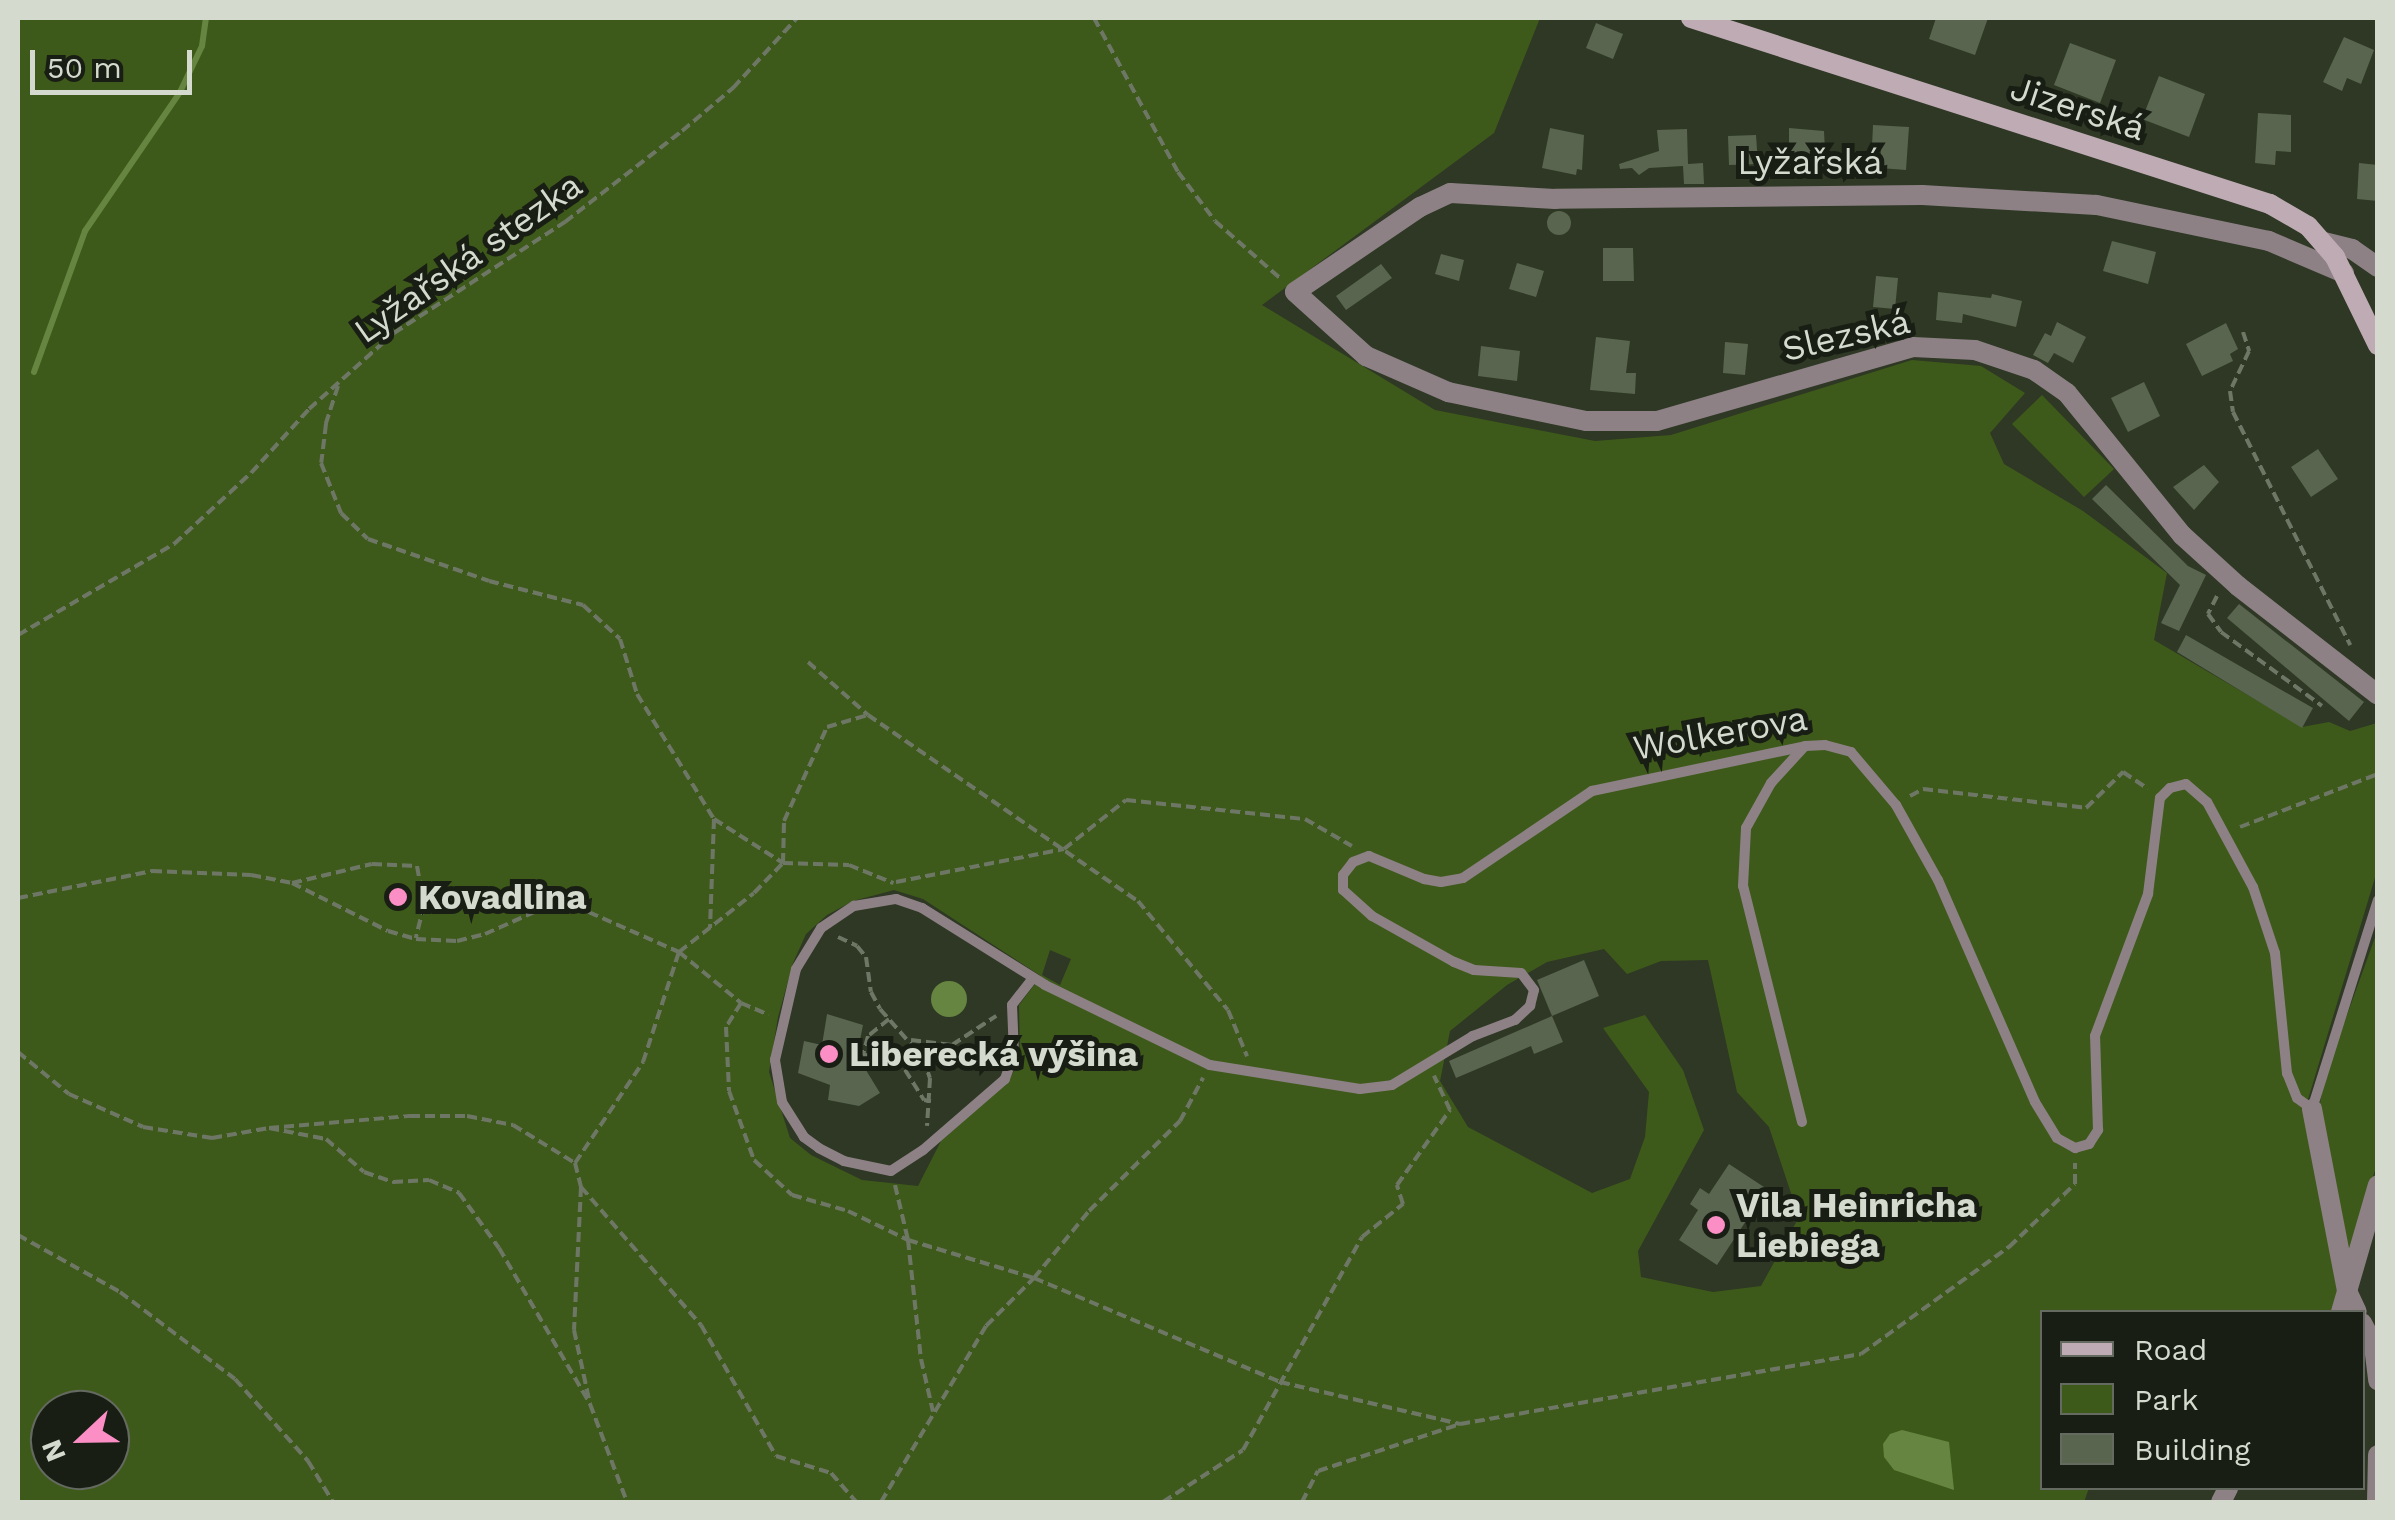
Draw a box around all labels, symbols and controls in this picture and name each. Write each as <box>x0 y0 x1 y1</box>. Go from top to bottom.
scale bar <box>35 30 198 92</box>
text: 50 m <box>47 50 122 85</box>
street label: Jizerská <box>2005 67 2151 149</box>
street label: Lyžařská <box>1737 141 1883 183</box>
street label: Lyžařská stezka <box>346 164 590 352</box>
street label: Slezská <box>1778 300 1914 370</box>
street label: Wolkerova <box>1630 697 1810 769</box>
place label: Kovadlina <box>418 876 586 918</box>
marker: Kovadlina <box>387 886 409 908</box>
place label: Liberecká výšina <box>849 1033 1139 1075</box>
marker: Liberecká výšina <box>818 1043 840 1065</box>
place label: Vila Heinricha Liebiega <box>1736 1184 1977 1266</box>
marker: Vila Heinricha Liebiega <box>1705 1214 1727 1236</box>
legend <box>2040 1310 2365 1490</box>
text: Road <box>2134 1332 2207 1367</box>
text: Park <box>2134 1382 2199 1417</box>
north arrow <box>30 1390 130 1490</box>
text: Building <box>2134 1432 2251 1467</box>
text: N <box>34 1435 73 1466</box>

